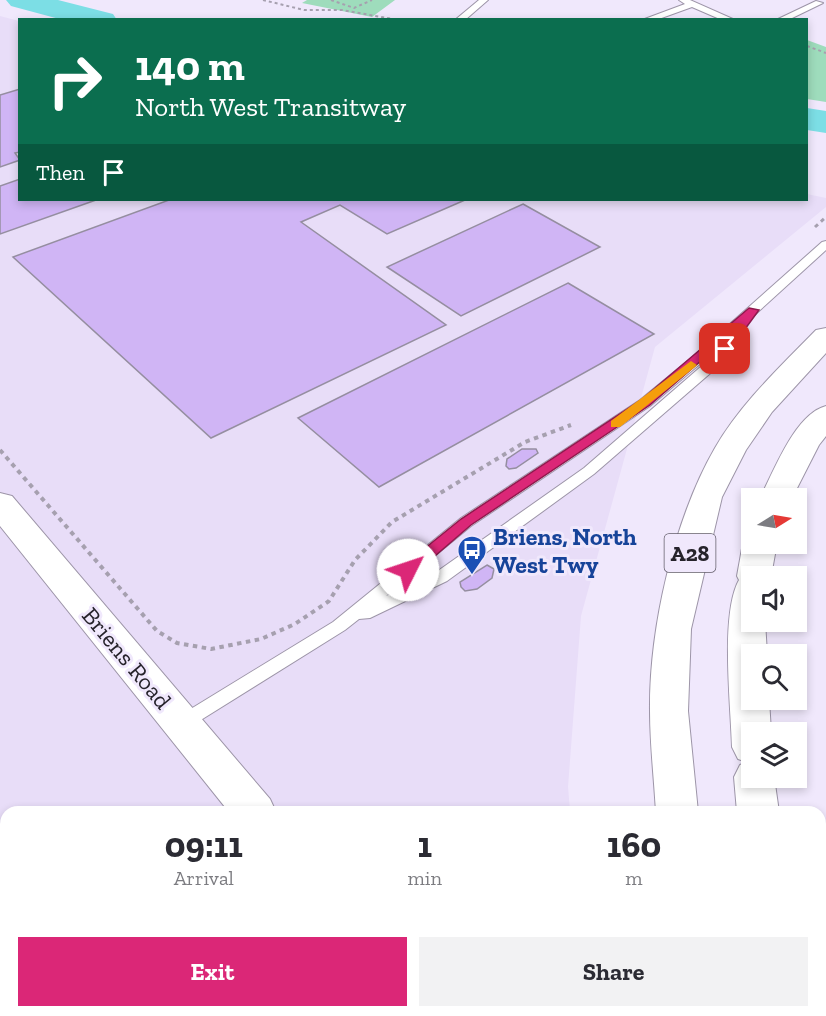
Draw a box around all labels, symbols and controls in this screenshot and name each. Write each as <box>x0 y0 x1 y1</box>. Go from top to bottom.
text: 140 m <box>135 40 245 91</box>
icon: right <box>36 42 114 120</box>
text: North West Transitway <box>135 91 406 123</box>
icon: arrive <box>97 156 130 189</box>
text: Then <box>36 159 85 186</box>
pin <box>699 323 750 374</box>
icon: arrive <box>708 332 741 365</box>
north arrow <box>741 488 807 554</box>
map controls <box>741 488 807 788</box>
place label: Briens, North West Twy <box>493 522 637 579</box>
bus stop icon: Briens, North West Twy <box>456 534 488 576</box>
road number: A28 <box>664 534 716 572</box>
position arrow <box>376 538 440 602</box>
button: sound <box>741 566 807 632</box>
street label: Briens Road <box>76 601 178 715</box>
button: search <box>741 644 807 710</box>
button: layers <box>741 722 807 788</box>
text: 09:11 <box>165 823 243 866</box>
text: 1 <box>417 823 432 866</box>
text: 160 <box>607 823 661 866</box>
text: Arrival <box>174 866 234 890</box>
text: min <box>408 866 442 890</box>
text: m <box>625 866 643 890</box>
button: Exit <box>18 937 407 1006</box>
button: Share <box>419 937 808 1006</box>

